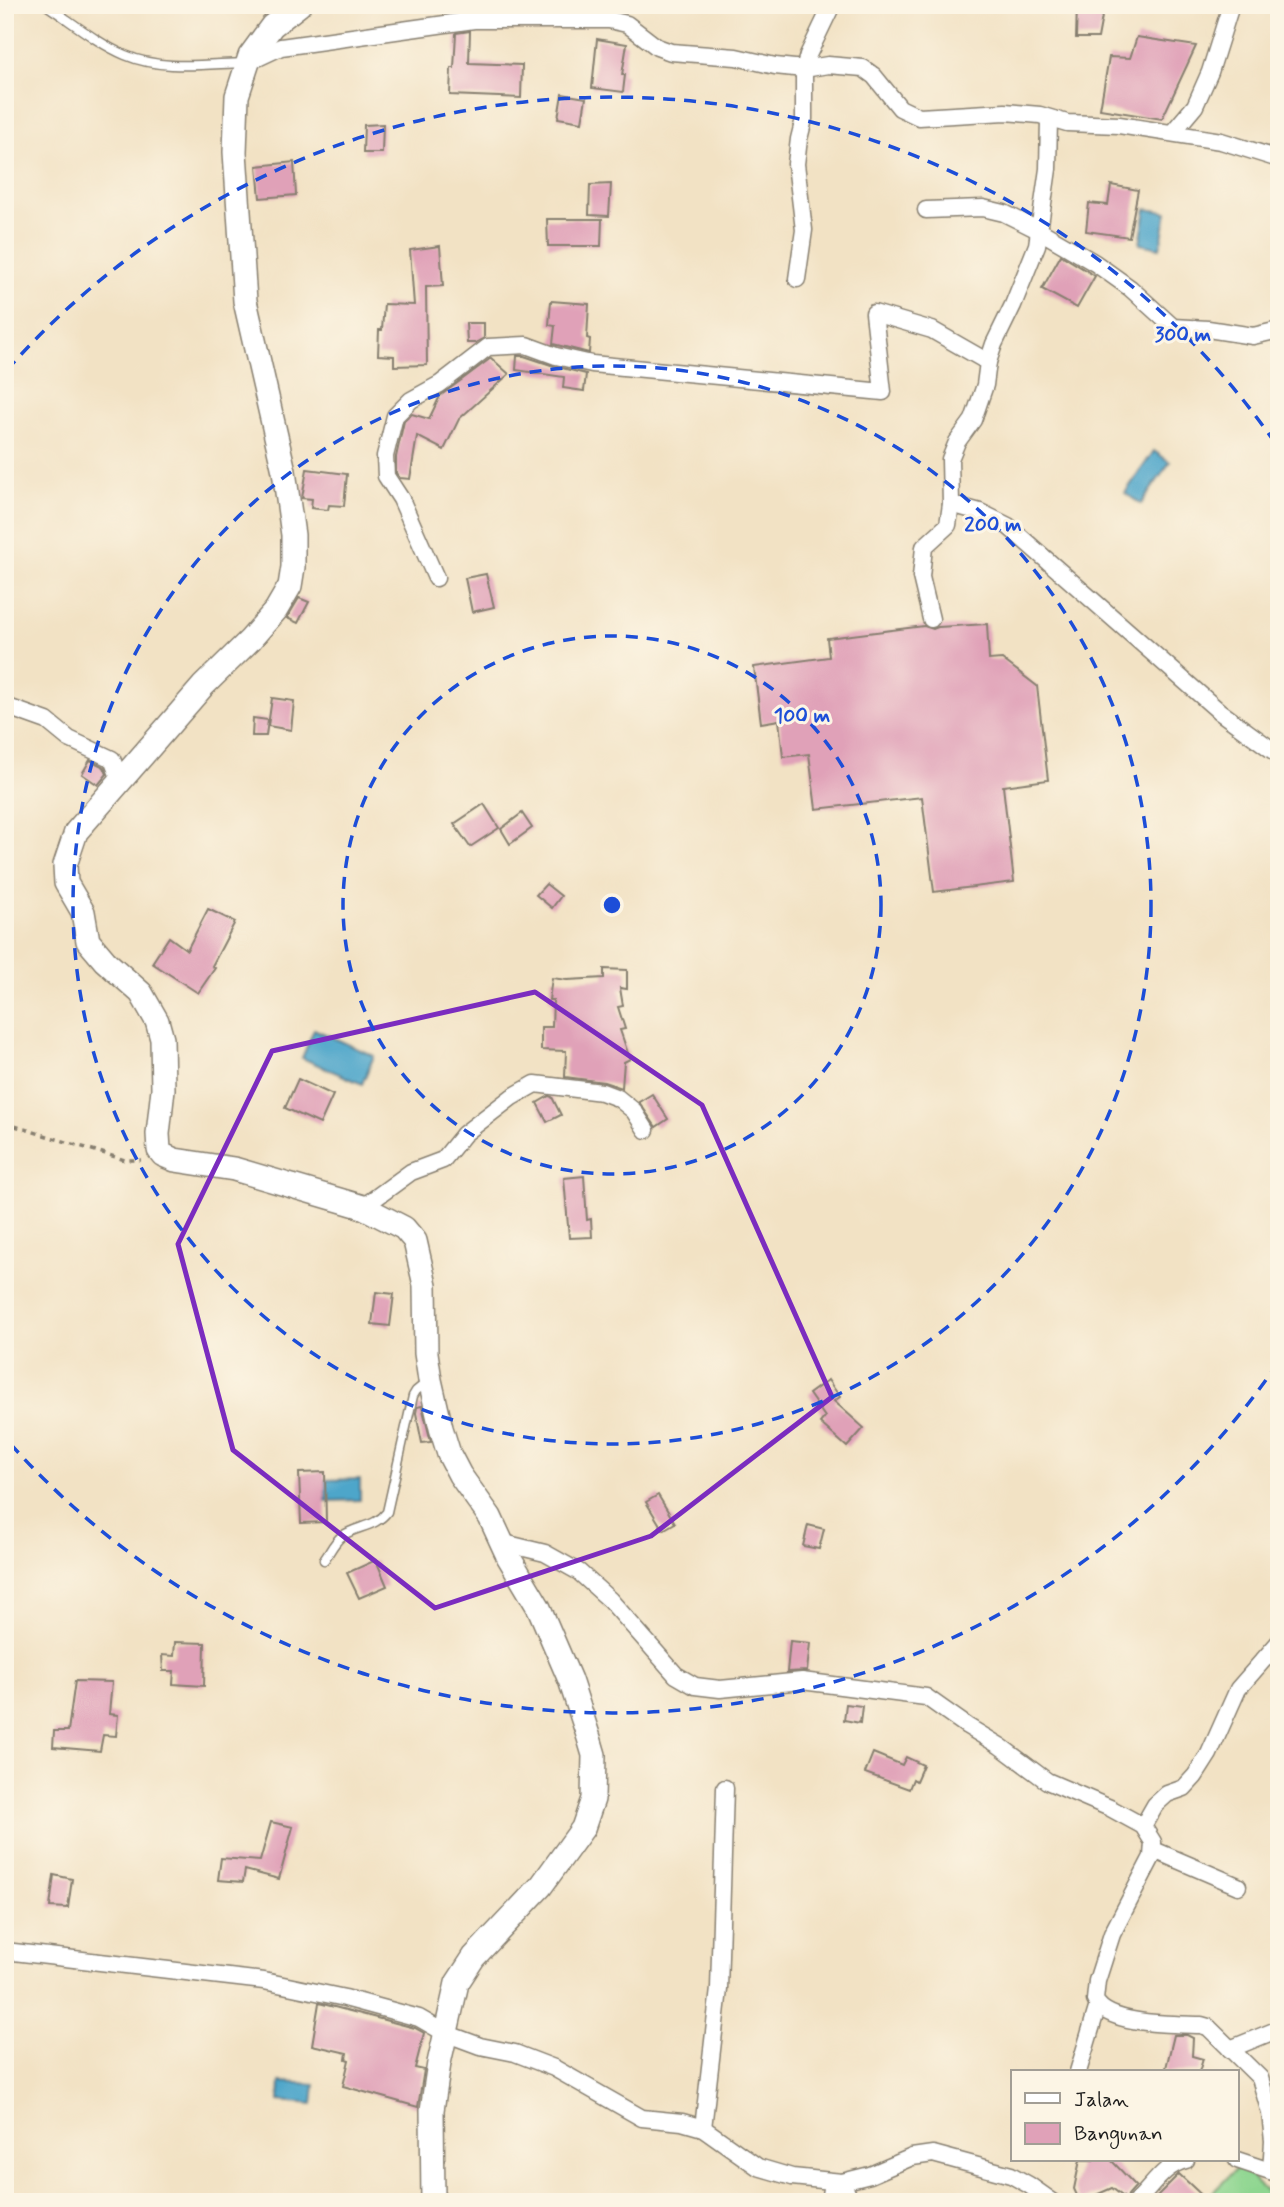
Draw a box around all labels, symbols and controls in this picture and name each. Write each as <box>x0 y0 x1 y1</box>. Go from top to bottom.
text: 300 m <box>1155 321 1212 349</box>
text: 200 m <box>964 511 1022 539</box>
text: 100 m <box>774 702 830 730</box>
centre of rings <box>600 893 624 917</box>
legend <box>1011 2070 1238 2162</box>
text: Jalan <box>1074 2086 1129 2114</box>
text: Bangunan <box>1074 2120 1163 2149</box>

